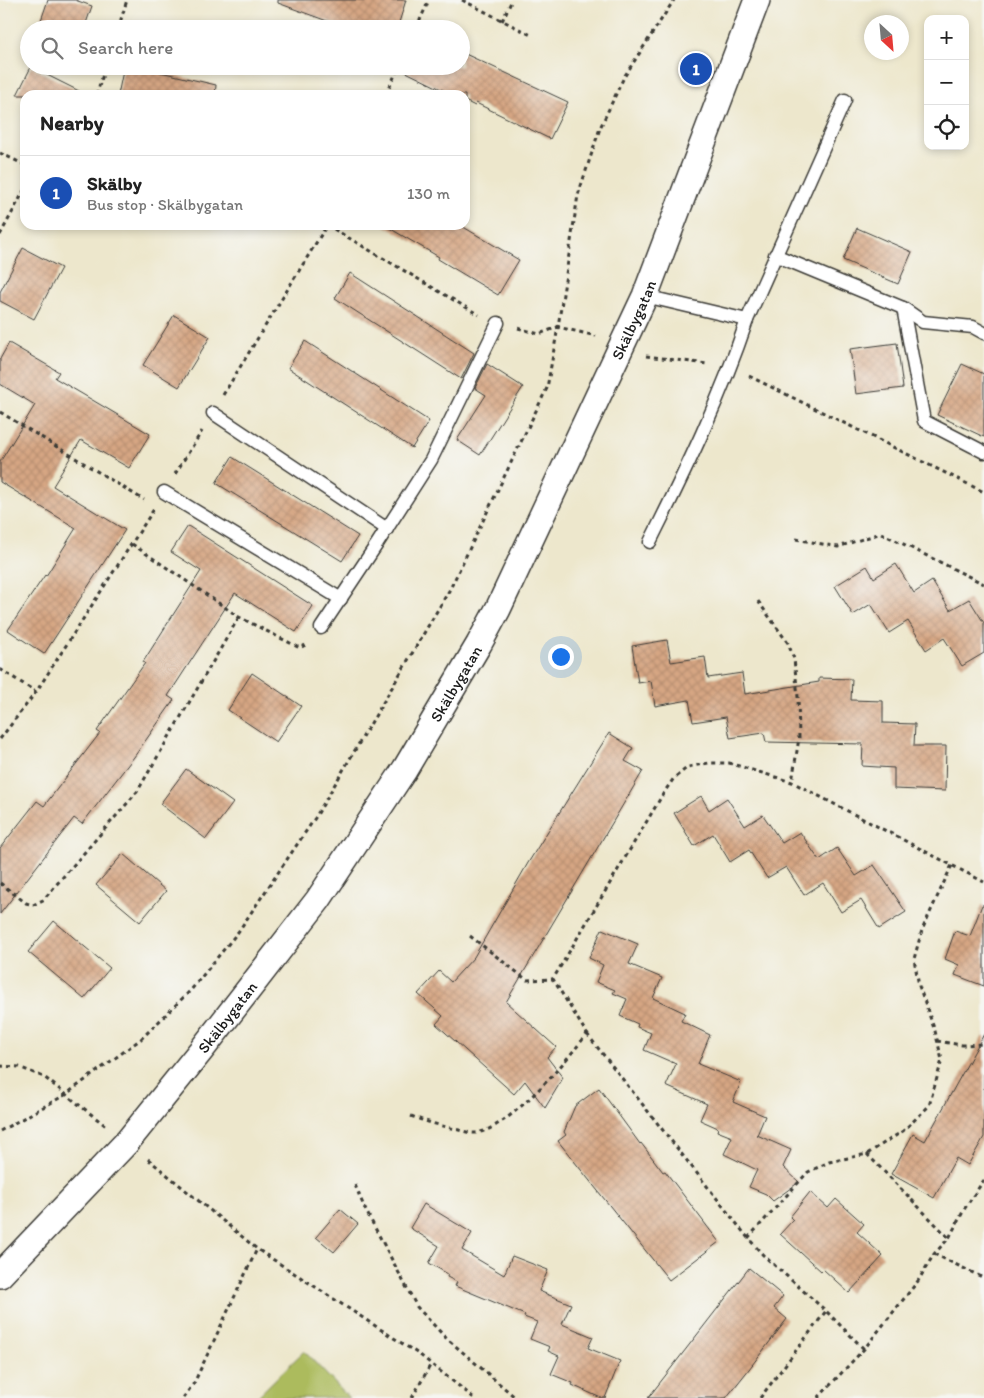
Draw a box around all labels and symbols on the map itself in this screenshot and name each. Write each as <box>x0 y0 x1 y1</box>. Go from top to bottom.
north arrow <box>864 15 909 60</box>
pin: 1 <box>680 50 712 88</box>
street label: Skälbygatan <box>607 277 660 363</box>
street label: Skälbygatan <box>426 642 486 725</box>
your location <box>548 644 574 670</box>
street label: Skälbygatan <box>193 977 261 1057</box>

